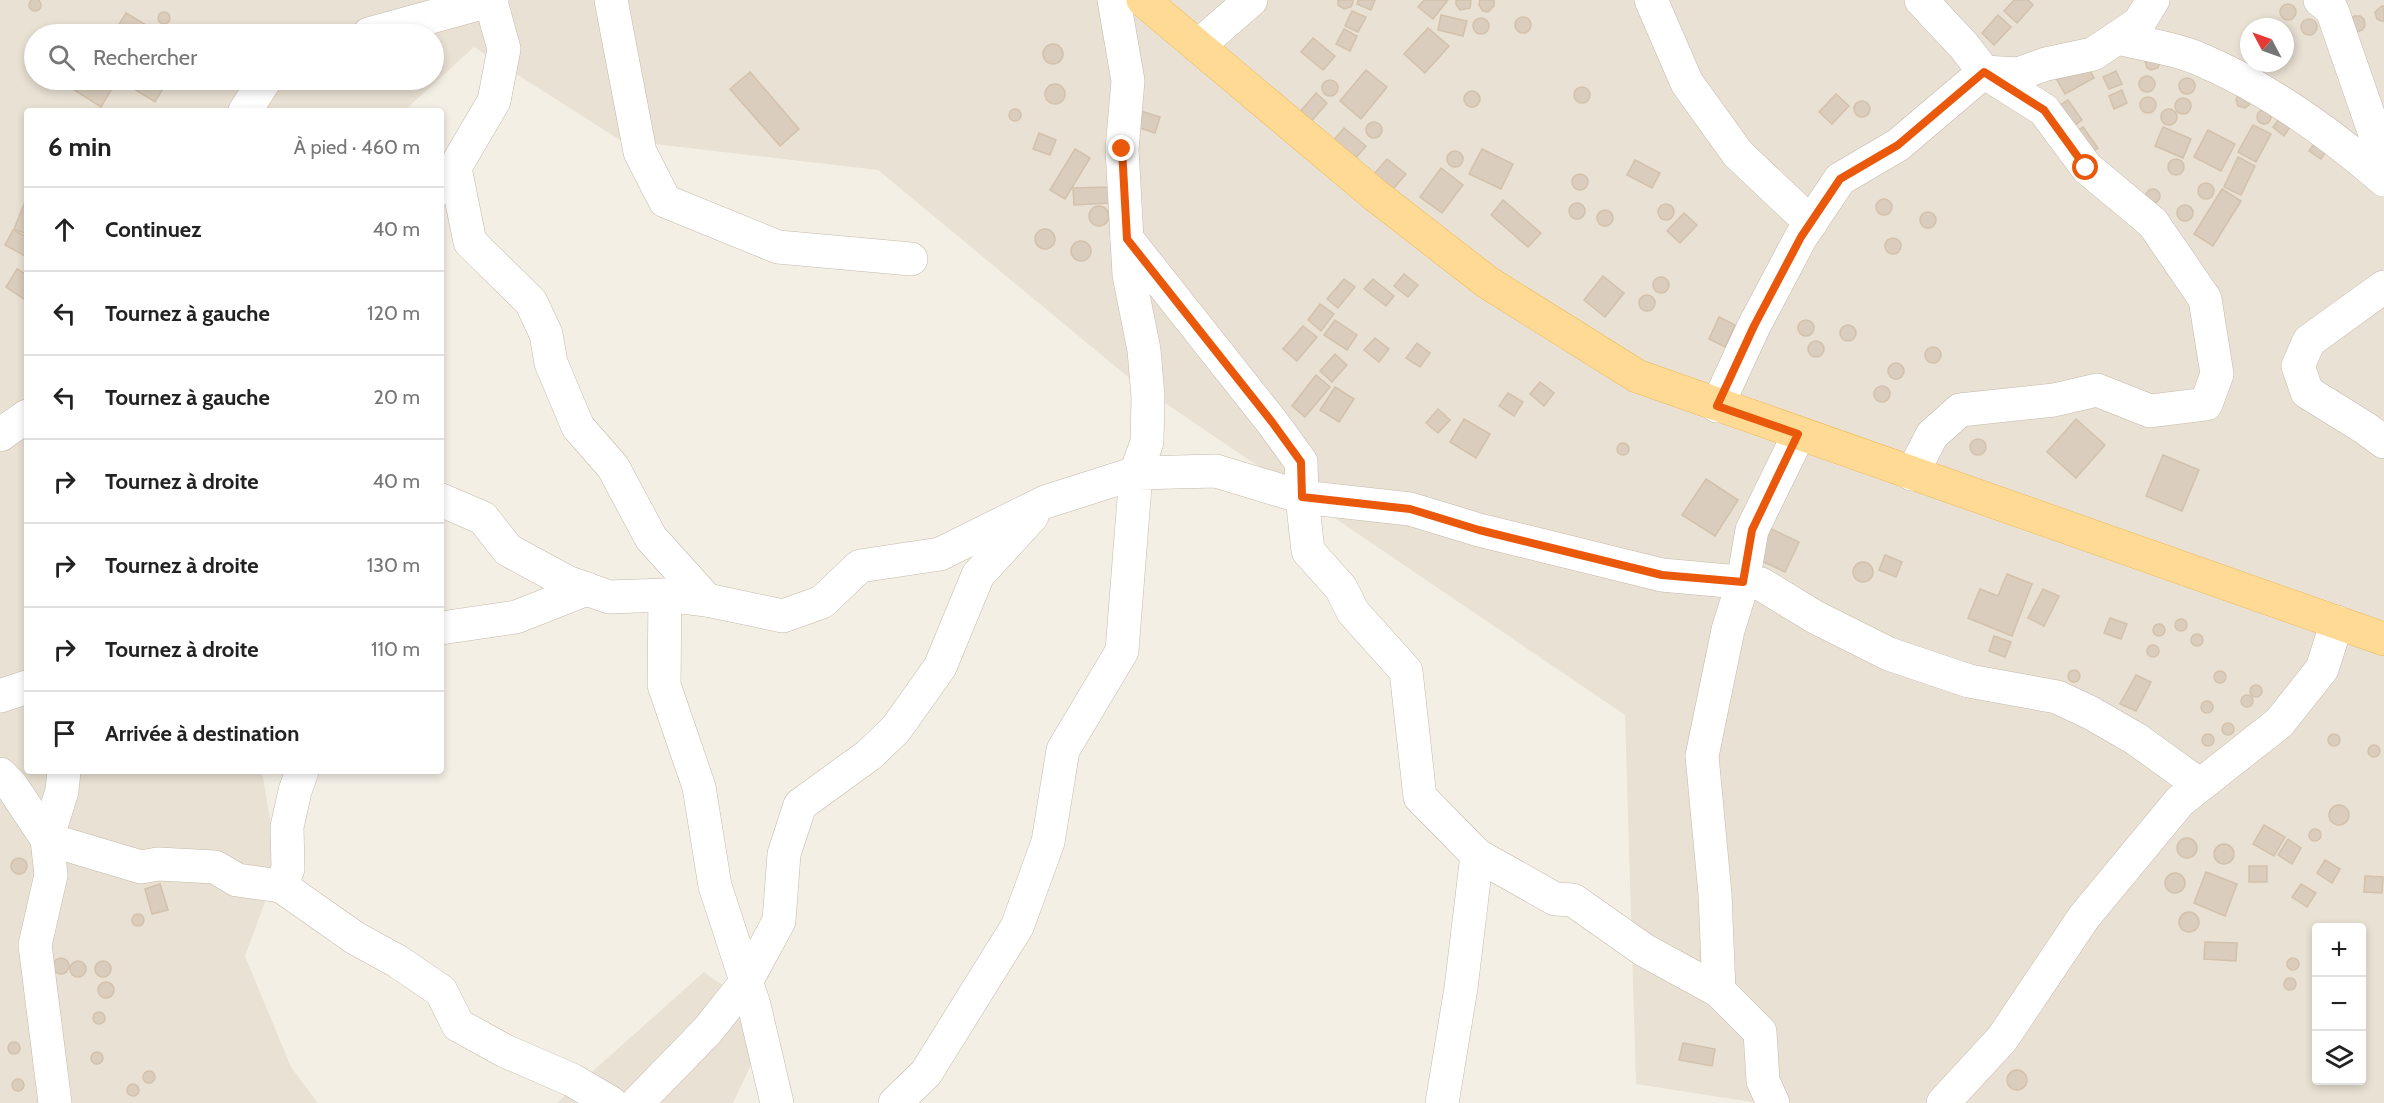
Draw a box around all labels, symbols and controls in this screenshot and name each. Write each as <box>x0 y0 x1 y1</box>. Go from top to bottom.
north arrow <box>2240 18 2294 72</box>
search box <box>24 24 444 90</box>
icon: search <box>45 41 78 74</box>
text: Rechercher <box>93 44 197 71</box>
text: 6 min <box>48 131 112 163</box>
text: À pied · 460 m <box>294 135 420 159</box>
route end <box>1108 135 1134 161</box>
route start <box>2072 154 2098 180</box>
icon: ahead <box>48 213 81 246</box>
text: Continuez <box>105 216 202 243</box>
text: 40 m <box>372 217 420 241</box>
icon: left <box>48 297 81 330</box>
text: Tournez à gauche <box>105 300 270 327</box>
text: 120 m <box>367 301 420 325</box>
icon: left <box>48 381 81 414</box>
text: Tournez à gauche <box>105 384 270 411</box>
text: 20 m <box>374 385 420 409</box>
icon: right <box>48 465 81 498</box>
text: Tournez à droite <box>105 468 259 495</box>
text: 40 m <box>372 469 420 493</box>
icon: right <box>48 549 81 582</box>
text: Tournez à droite <box>105 552 259 579</box>
text: 130 m <box>367 553 420 577</box>
icon: right <box>48 633 81 666</box>
text: Tournez à droite <box>105 636 259 663</box>
text: 110 m <box>371 637 420 661</box>
icon: arrive <box>48 717 81 750</box>
text: Arrivée à destination <box>105 720 299 747</box>
map controls <box>2312 923 2366 1085</box>
button: + <box>2312 923 2366 977</box>
button: − <box>2312 977 2366 1031</box>
button: layers <box>2312 1031 2366 1085</box>

